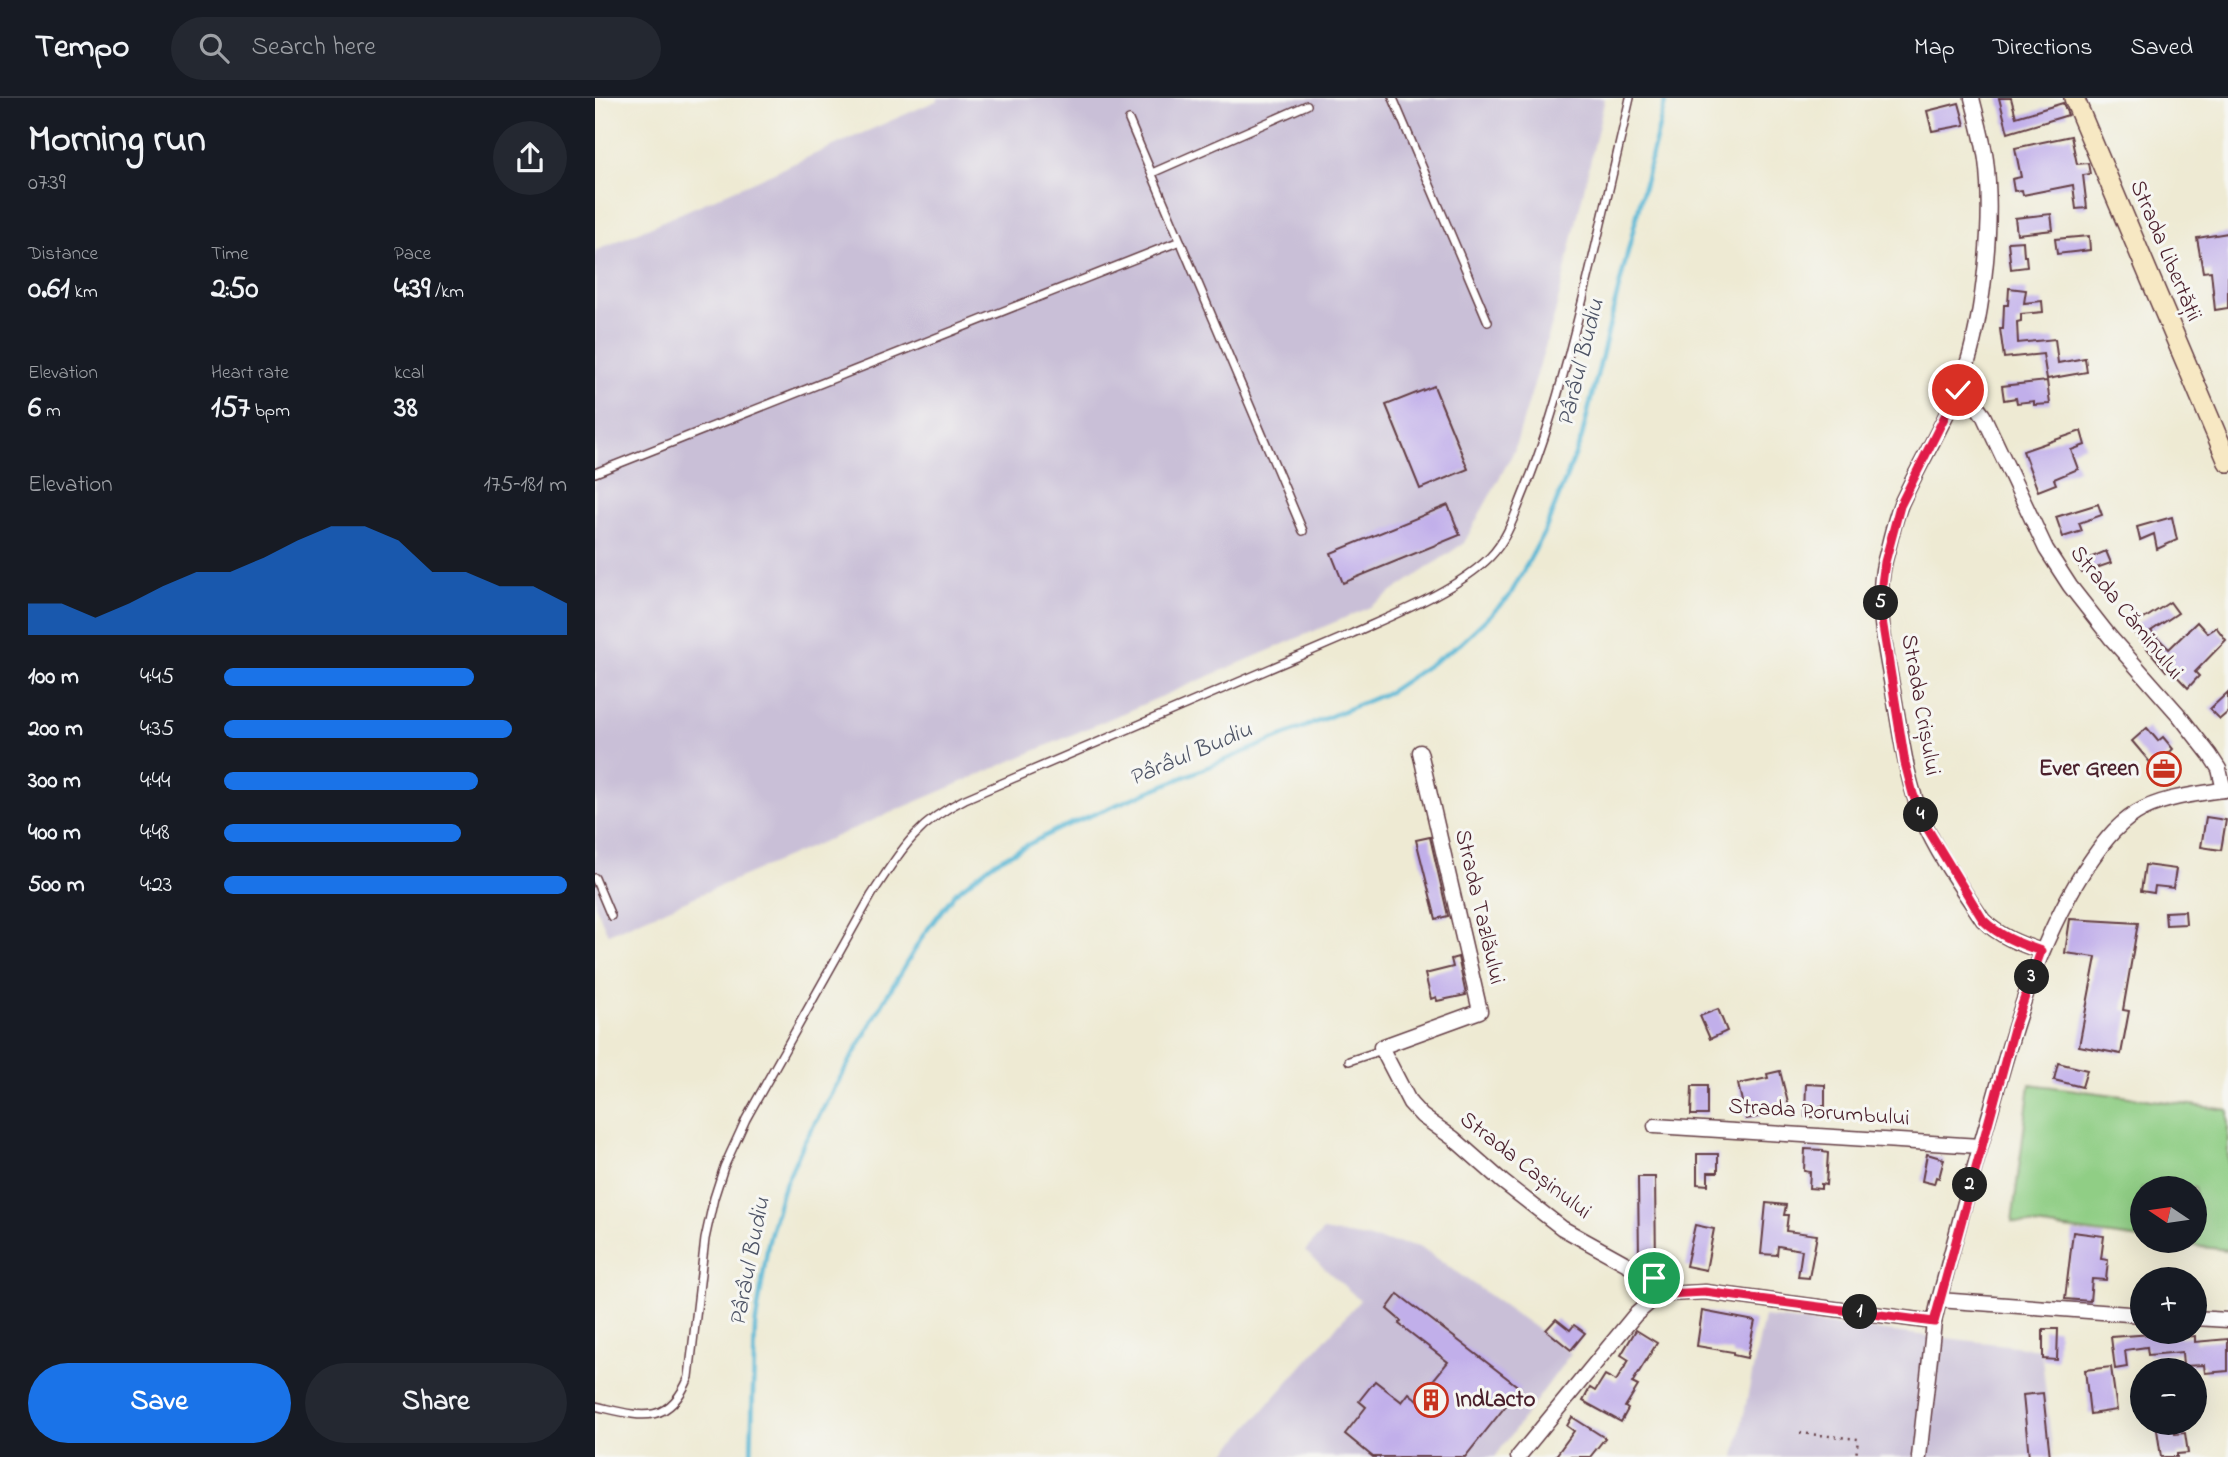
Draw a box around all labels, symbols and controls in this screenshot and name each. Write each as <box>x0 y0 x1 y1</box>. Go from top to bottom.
search box <box>171 17 661 80</box>
text: Tempo <box>35 24 129 72</box>
icon: search <box>195 29 233 67</box>
text: Search here <box>251 29 376 67</box>
text: Map <box>1914 31 1955 66</box>
text: Directions <box>1993 31 2092 66</box>
text: Saved <box>2130 31 2193 66</box>
text: Morning run <box>28 113 206 169</box>
button: share <box>493 121 567 195</box>
text: 07:39 <box>28 167 66 200</box>
street label: Strada Libertății <box>2120 175 2210 327</box>
text: Distance <box>28 241 98 268</box>
text: Time <box>211 241 249 268</box>
text: Pace <box>394 241 431 268</box>
text: 0.61 <box>28 268 70 312</box>
text: 2:50 <box>211 268 259 312</box>
text: 4:39 <box>394 268 430 312</box>
text: km <box>70 279 98 306</box>
text: /km <box>430 279 464 306</box>
water label: Pârâul Budiu <box>1549 295 1615 431</box>
text: Elevation <box>28 360 98 387</box>
text: Heart rate <box>211 360 289 387</box>
text: kcal <box>394 360 424 387</box>
pin <box>1928 360 1988 420</box>
icon: check <box>1939 371 1977 409</box>
text: 6 <box>28 387 41 431</box>
text: 157 <box>211 387 250 431</box>
text: 38 <box>394 387 418 431</box>
text: m <box>41 398 61 425</box>
text: bpm <box>250 398 290 425</box>
text: Elevation <box>28 469 113 502</box>
text: 175–181 m <box>484 469 567 502</box>
street label: Strada Căminului <box>2061 539 2191 687</box>
pin: 5 <box>1863 586 1899 620</box>
text: 5 <box>1875 589 1886 616</box>
street label: Strada Crișului <box>1891 632 1949 778</box>
text: 100 m <box>28 661 79 694</box>
text: 4:45 <box>140 661 174 694</box>
text: 200 m <box>28 713 83 746</box>
text: 4:35 <box>140 713 174 746</box>
water label: Pârâul Budiu <box>1124 713 1258 797</box>
office icon: Ever Green <box>2145 750 2183 788</box>
place label: Ever Green <box>2039 753 2139 786</box>
text: 300 m <box>28 765 81 798</box>
text: 4:44 <box>140 765 170 798</box>
pin: 4 <box>1903 798 1939 832</box>
text: 4 <box>1917 801 1924 828</box>
text: 400 m <box>28 817 81 850</box>
text: 4:48 <box>140 817 170 850</box>
street label: Strada Tazlăului <box>1445 826 1513 988</box>
text: 500 m <box>28 869 85 902</box>
text: 4:23 <box>140 869 172 902</box>
pin: 3 <box>2015 960 2049 994</box>
text: 3 <box>2028 963 2035 990</box>
street label: Strada Porumbului <box>1727 1090 1911 1136</box>
street label: Strada Cașinului <box>1452 1104 1598 1228</box>
pin: 2 <box>1953 1168 1987 1202</box>
text: 2 <box>1965 1171 1974 1198</box>
north arrow <box>2130 1176 2207 1253</box>
map controls <box>2130 1176 2207 1435</box>
water label: Pârâul Budiu <box>721 1194 781 1330</box>
pin <box>1624 1248 1684 1308</box>
icon: arrive <box>1635 1259 1673 1297</box>
button: + <box>2130 1267 2207 1344</box>
pin: 1 <box>1843 1294 1877 1330</box>
text: 1 <box>1856 1298 1863 1325</box>
button: − <box>2130 1358 2207 1435</box>
button: Save <box>28 1363 291 1443</box>
button: Share <box>305 1363 567 1443</box>
building icon: IndLacto <box>1412 1381 1450 1419</box>
place label: IndLacto <box>1455 1384 1536 1417</box>

